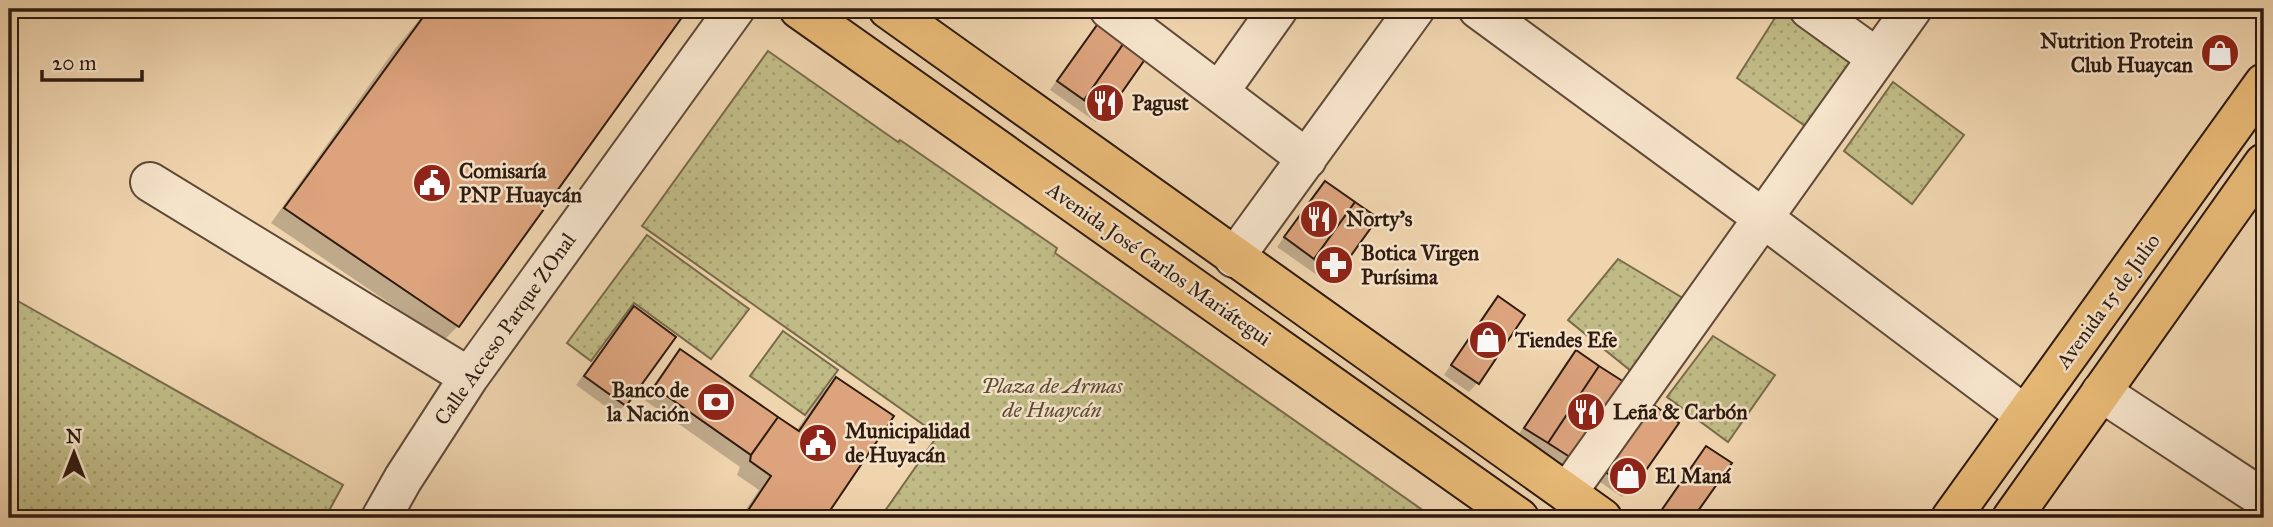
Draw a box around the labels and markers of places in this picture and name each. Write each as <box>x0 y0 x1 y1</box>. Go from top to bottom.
place label: Nutrition Protein Club Huaycan <box>2040 28 2194 78</box>
shop icon: Nutrition Protein Club Huaycan <box>2199 32 2241 74</box>
restaurant icon: Pagust <box>1084 82 1126 124</box>
place label: Pagust <box>1132 90 1189 116</box>
place label: Comisaría PNP Huaycán <box>459 158 583 208</box>
public building icon: Comisaría PNP Huaycán <box>411 162 453 204</box>
restaurant icon: Norty's <box>1298 198 1340 240</box>
place label: Norty's <box>1346 206 1413 232</box>
place label: Botica Virgen Purísima <box>1361 240 1480 290</box>
pharmacy icon: Botica Virgen Purísima <box>1313 244 1355 286</box>
shop icon: Tiendes Efe <box>1467 319 1509 361</box>
place label: Tiendes Efe <box>1514 327 1618 353</box>
place label: Banco de la Nación <box>606 377 690 427</box>
bank icon: Banco de la Nación <box>695 381 737 423</box>
restaurant icon: Leña & Carbón <box>1565 391 1607 433</box>
place label: Leña & Carbón <box>1613 399 1748 425</box>
place label: Municipalidad de Huyacán <box>845 418 970 468</box>
public building icon: Municipalidad de Huyacán <box>797 422 839 464</box>
shop icon: El Maná <box>1607 455 1649 497</box>
place label: El Maná <box>1655 463 1732 489</box>

